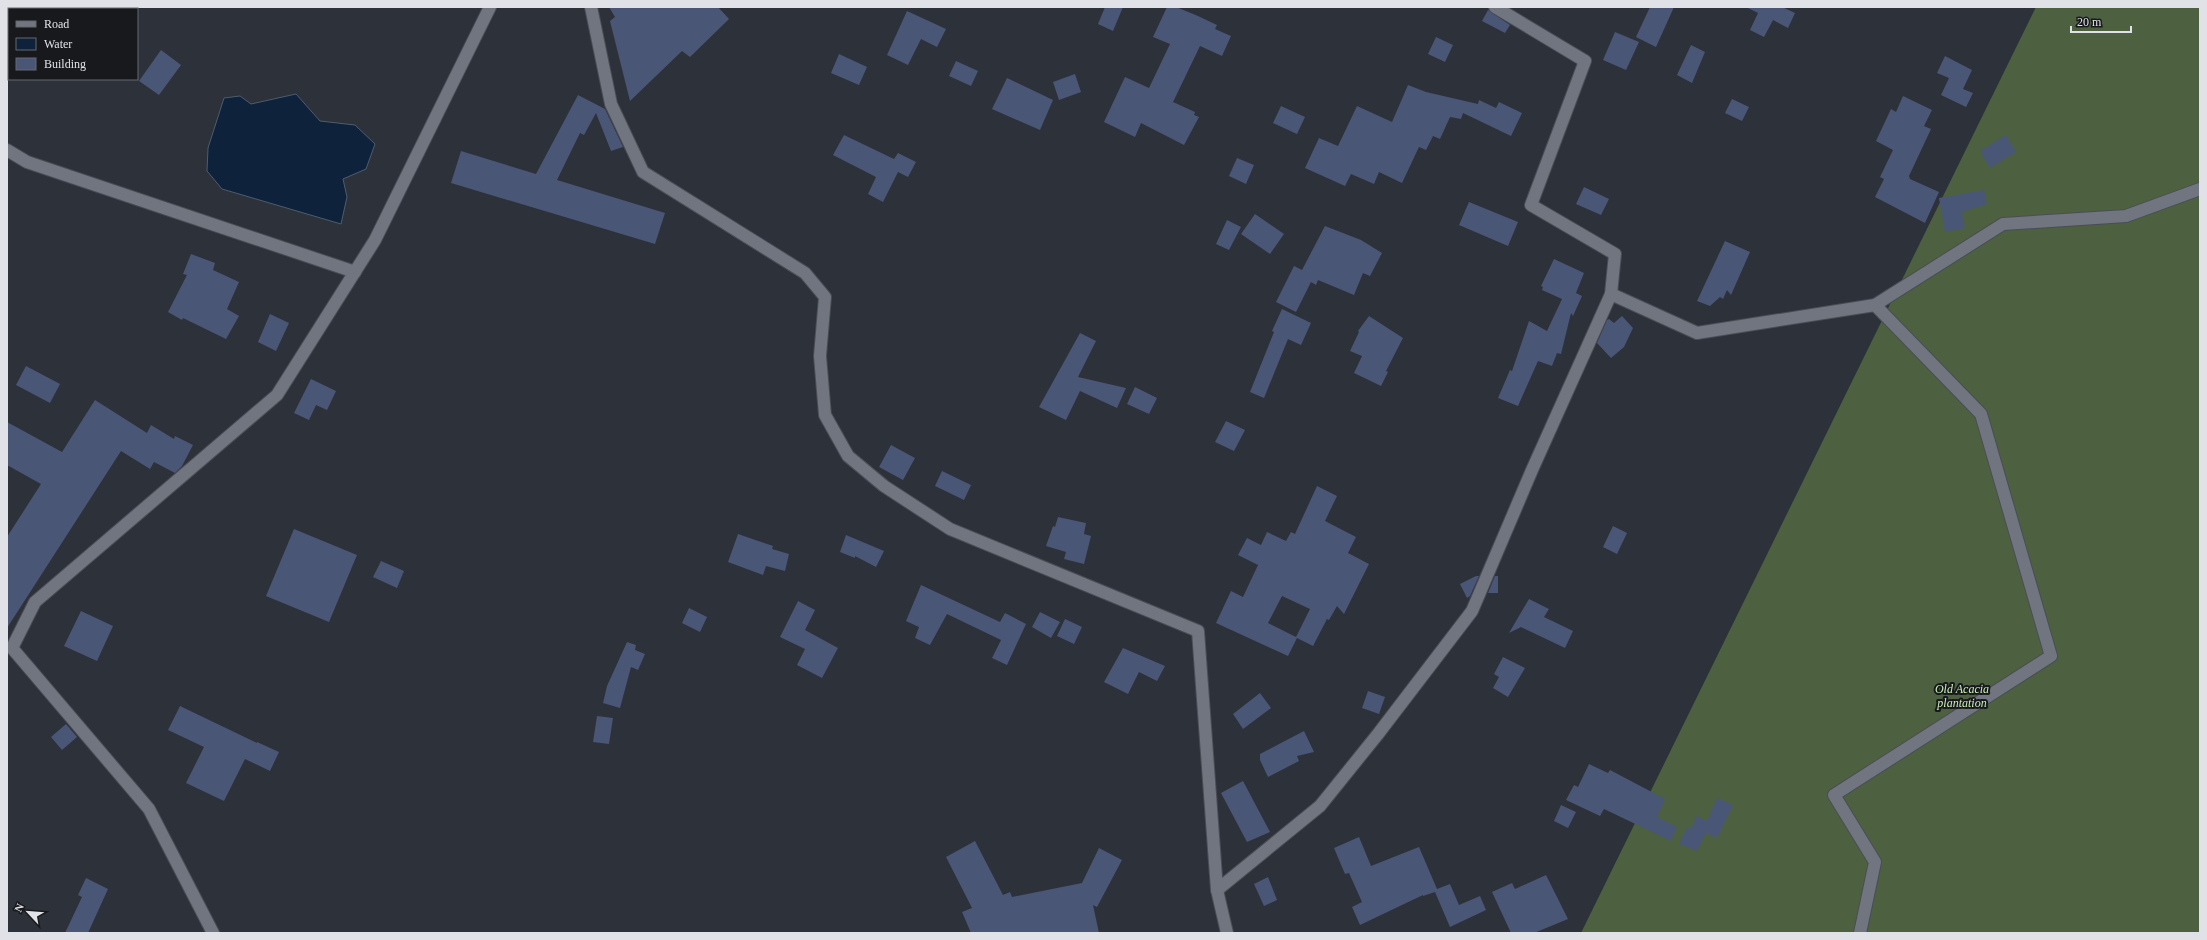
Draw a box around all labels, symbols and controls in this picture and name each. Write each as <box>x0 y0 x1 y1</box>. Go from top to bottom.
legend <box>8 8 138 80</box>
scale bar <box>2071 8 2131 34</box>
text: 20 m <box>2077 15 2102 29</box>
text: Road <box>44 17 69 31</box>
text: Water <box>44 37 72 51</box>
text: Building <box>44 57 86 71</box>
park label: Old Acacia plantation <box>1935 682 1989 710</box>
north arrow <box>8 892 48 932</box>
text: N <box>12 901 26 914</box>

